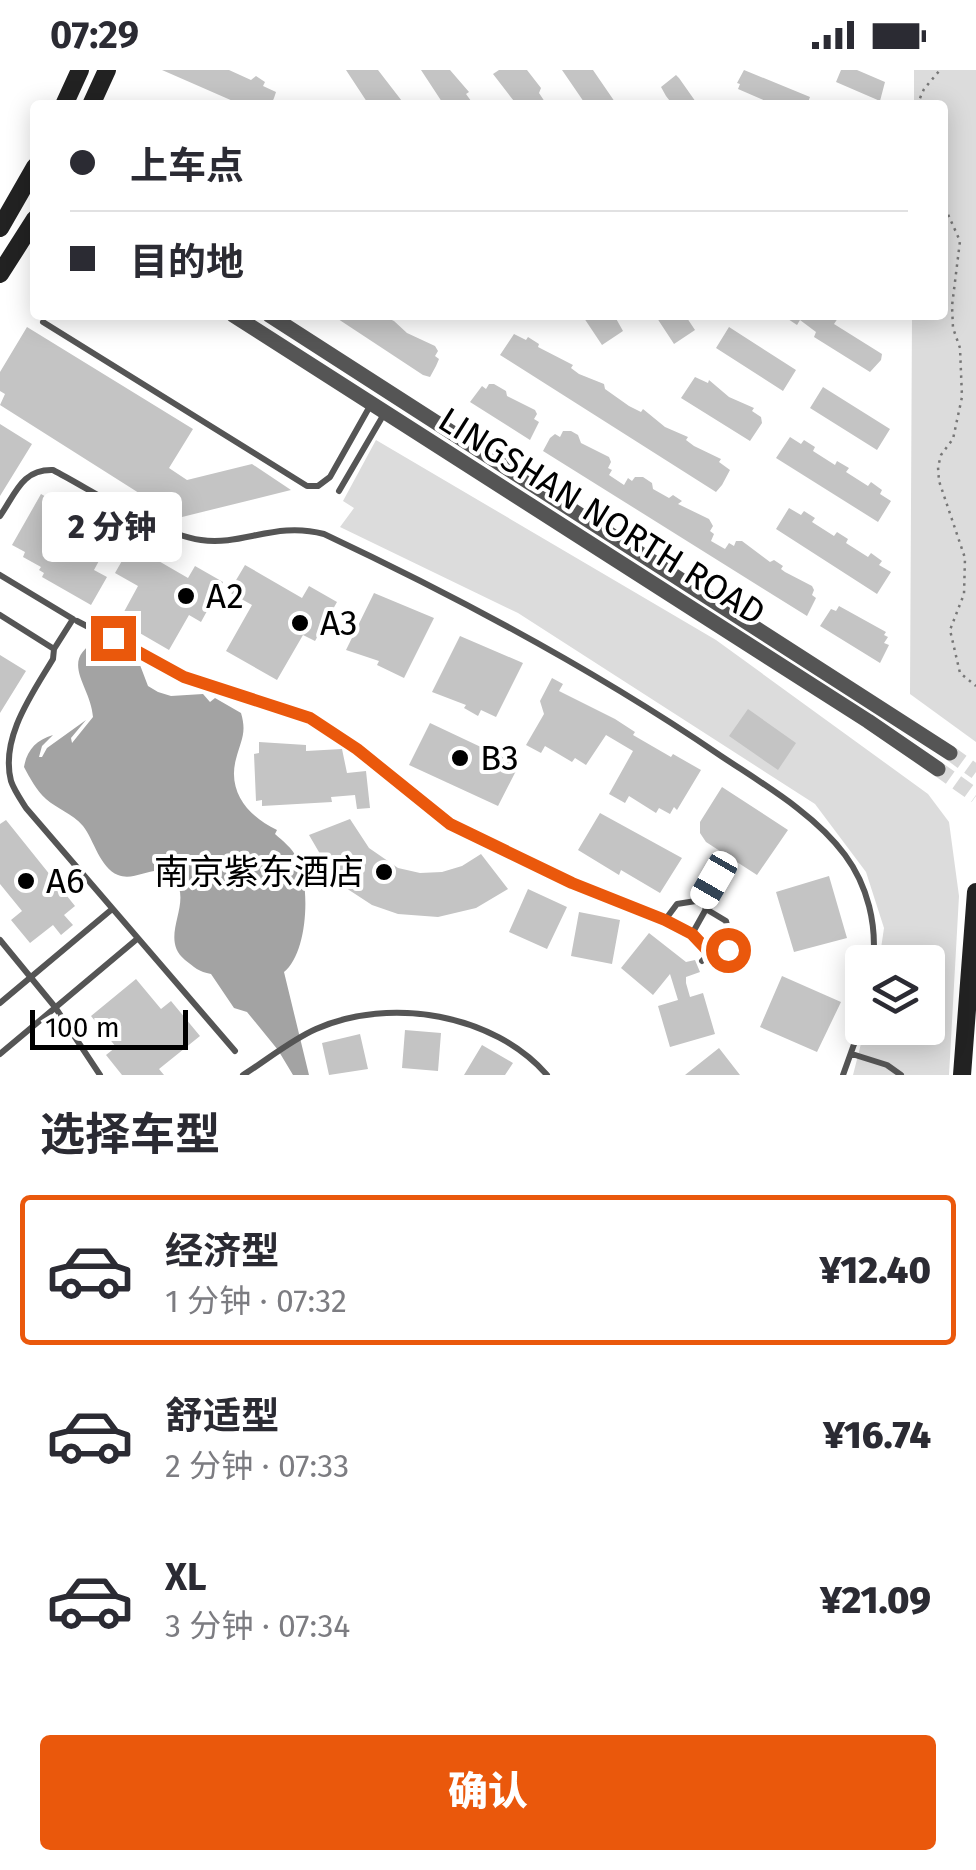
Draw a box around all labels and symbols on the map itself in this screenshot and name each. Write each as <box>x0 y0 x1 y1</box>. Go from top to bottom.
street label: LINGSHAN NORTH ROAD <box>431 398 773 634</box>
callout: 2 分钟 <box>43 493 183 563</box>
place label: A2 <box>206 575 244 617</box>
marker: A2 <box>175 585 197 607</box>
place label: A3 <box>320 602 358 644</box>
marker: A3 <box>289 612 311 634</box>
route end <box>91 616 136 661</box>
place label: B3 <box>480 737 519 779</box>
marker: B3 <box>449 747 471 769</box>
car <box>686 847 742 913</box>
place label: 南京紫东酒店 <box>154 851 364 893</box>
place label: A6 <box>46 860 85 902</box>
marker: 南京紫东酒店 <box>373 861 395 883</box>
marker: A6 <box>15 870 37 892</box>
route start <box>706 928 751 973</box>
scale bar <box>30 1005 188 1050</box>

